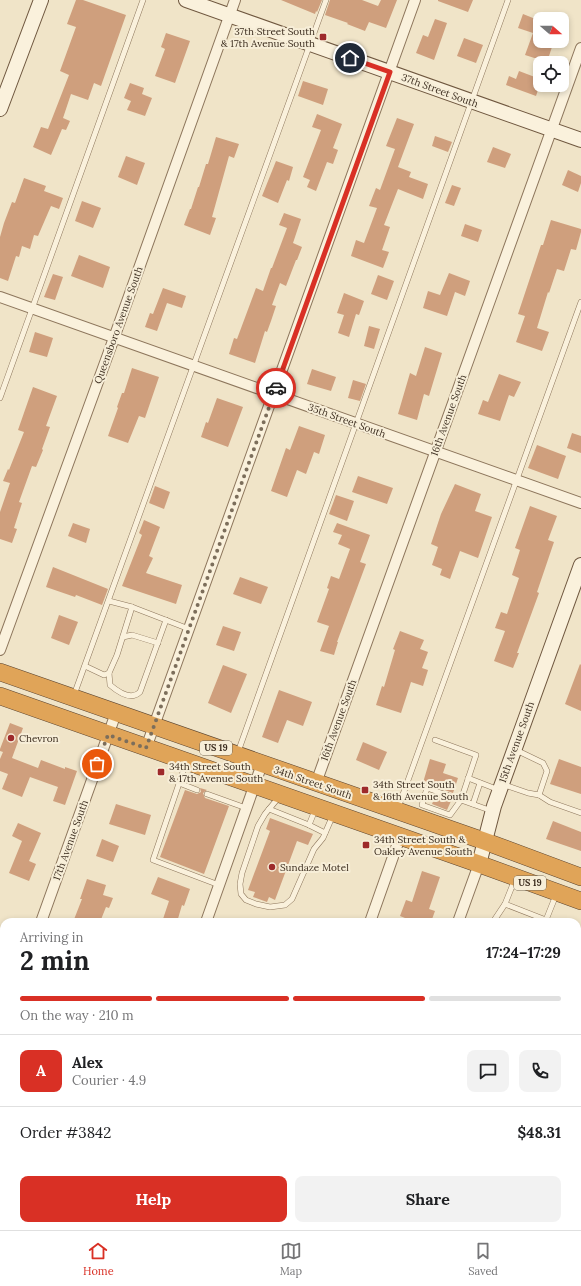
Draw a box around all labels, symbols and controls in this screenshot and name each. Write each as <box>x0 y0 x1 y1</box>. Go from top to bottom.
north arrow <box>533 12 569 48</box>
map controls <box>533 12 569 92</box>
place label: 37th Street South & 17th Avenue South <box>221 25 315 50</box>
marker: 37th Street South & 17th Avenue South <box>318 32 328 42</box>
pin <box>333 41 367 75</box>
icon: home <box>339 47 361 69</box>
button: locate <box>533 56 569 92</box>
street label: 37th Street South <box>400 71 480 110</box>
street label: Queensboro Avenue South <box>91 265 146 386</box>
courier <box>256 368 296 408</box>
street label: 16th Avenue South <box>428 373 469 458</box>
icon: car <box>265 377 287 399</box>
street label: 35th Street South <box>306 400 388 441</box>
street label: 16th Avenue South <box>318 678 359 763</box>
street label: 15th Avenue South <box>496 700 537 785</box>
place label: Chevron <box>19 732 59 745</box>
marker: Chevron <box>6 733 16 743</box>
road number: US 19 <box>200 741 232 755</box>
pin <box>80 747 114 781</box>
icon: bag <box>86 753 108 775</box>
place label: 34th Street South & 17th Avenue South <box>169 760 263 785</box>
street label: 34th Street South <box>272 763 354 802</box>
marker: 34th Street South & 17th Avenue South <box>156 767 166 777</box>
place label: 34th Street South & 16th Avenue South <box>373 778 468 803</box>
marker: 34th Street South & 16th Avenue South <box>360 785 370 795</box>
street label: 17th Avenue South <box>50 798 91 882</box>
place label: 34th Street South & Oakley Avenue South <box>374 833 472 858</box>
marker: 34th Street South & Oakley Avenue South <box>361 840 371 850</box>
place label: Sundaze Motel <box>280 861 349 874</box>
marker: Sundaze Motel <box>267 862 277 872</box>
road number: US 19 <box>514 876 546 890</box>
text: Arriving in <box>20 929 83 946</box>
text: 17:24–17:29 <box>486 943 561 962</box>
text: 2 min <box>20 944 90 977</box>
text: On the way · 210 m <box>20 1007 134 1024</box>
button: chat <box>467 1050 509 1092</box>
button: phone <box>519 1050 561 1092</box>
text: Alex <box>72 1053 103 1072</box>
text: A <box>36 1061 46 1080</box>
text: Courier · 4.9 <box>72 1072 146 1089</box>
text: Order #3842 <box>20 1123 111 1142</box>
text: $48.31 <box>517 1123 561 1142</box>
button: Help <box>20 1176 287 1222</box>
button: Share <box>295 1176 561 1222</box>
tab: Home <box>83 1240 114 1278</box>
tab: Map <box>280 1240 302 1278</box>
tab: Saved <box>468 1240 498 1278</box>

